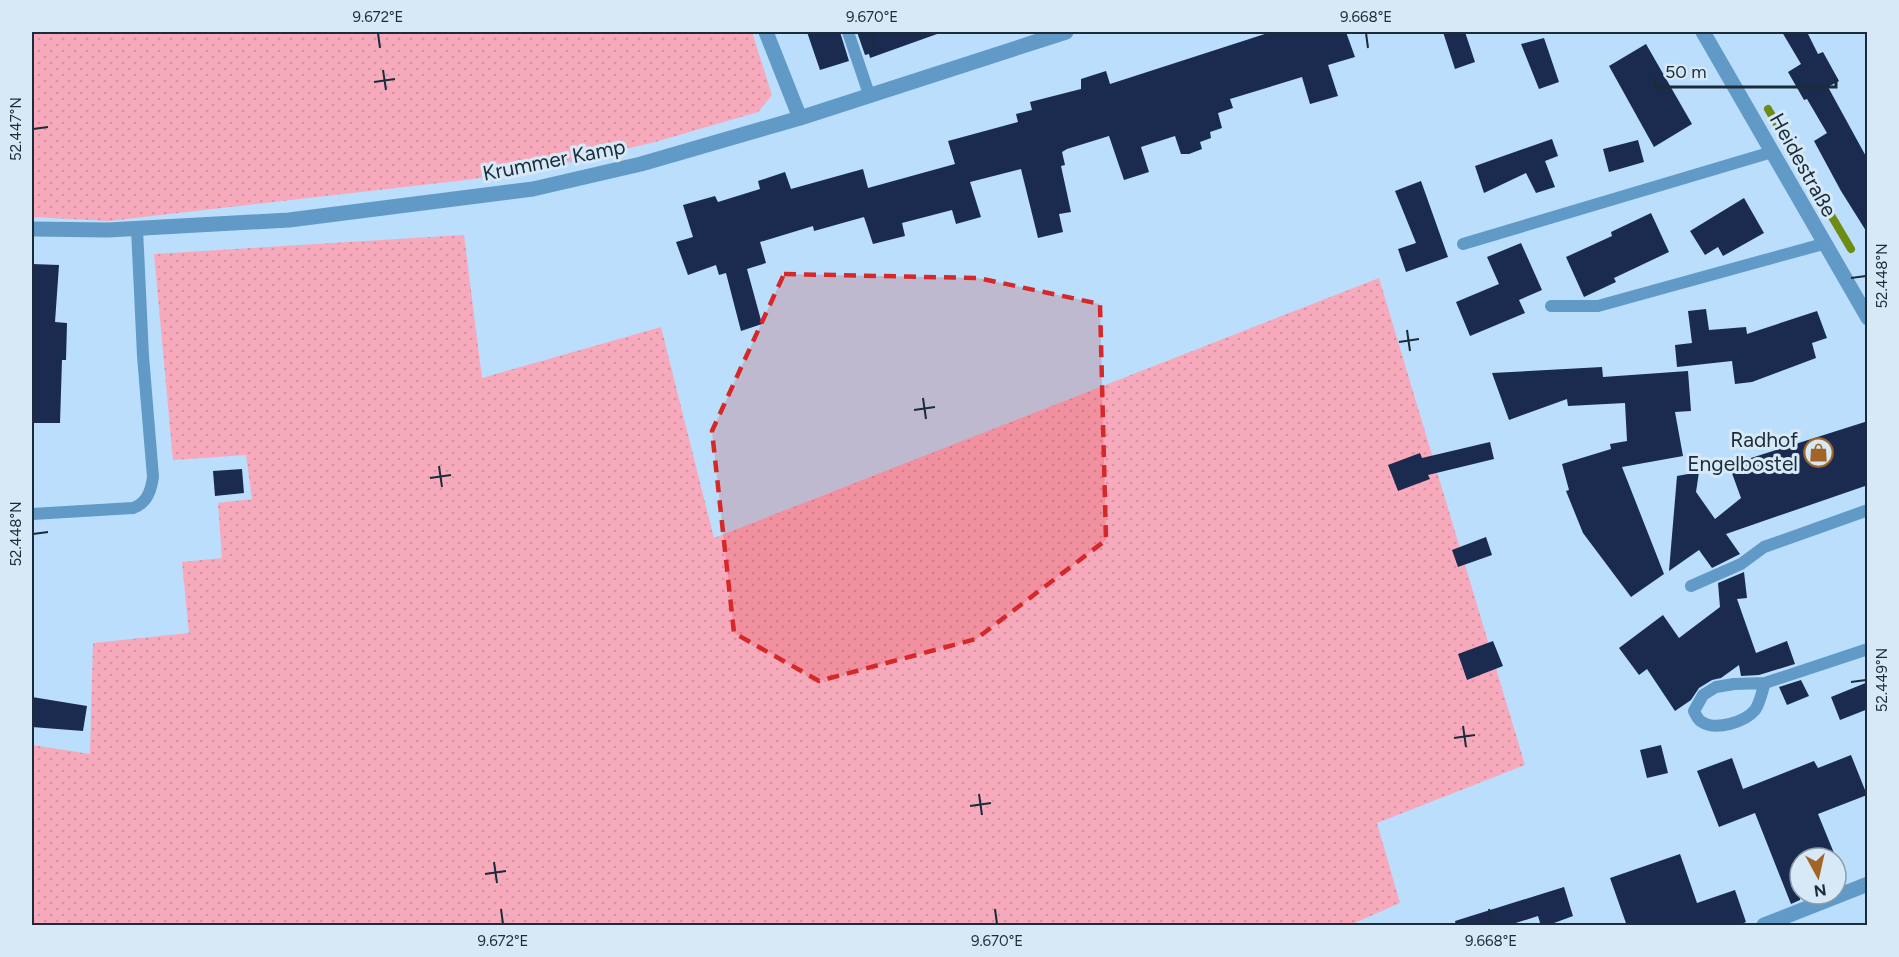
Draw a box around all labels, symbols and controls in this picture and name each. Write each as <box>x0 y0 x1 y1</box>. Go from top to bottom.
text: 9.672°E <box>353 8 403 26</box>
text: 9.670°E <box>846 8 898 26</box>
text: 9.668°E <box>1340 8 1392 26</box>
scale bar <box>1656 51 1836 89</box>
text: 50 m <box>1665 61 1707 83</box>
text: 52.447°N <box>7 97 25 161</box>
street label: Heidestraße <box>1765 109 1842 221</box>
street label: Krummer Kamp <box>480 133 627 186</box>
text: 52.448°N <box>1873 243 1891 309</box>
place label: Radhof Engelbostel <box>1687 427 1798 476</box>
shop icon: Radhof Engelbostel <box>1803 436 1835 468</box>
text: 52.448°N <box>7 501 25 567</box>
text: 52.449°N <box>1873 648 1891 712</box>
north arrow <box>1788 846 1848 906</box>
text: N <box>1813 880 1827 901</box>
text: 9.672°E <box>478 932 528 950</box>
text: 9.670°E <box>971 932 1023 950</box>
text: 9.668°E <box>1465 932 1517 950</box>

